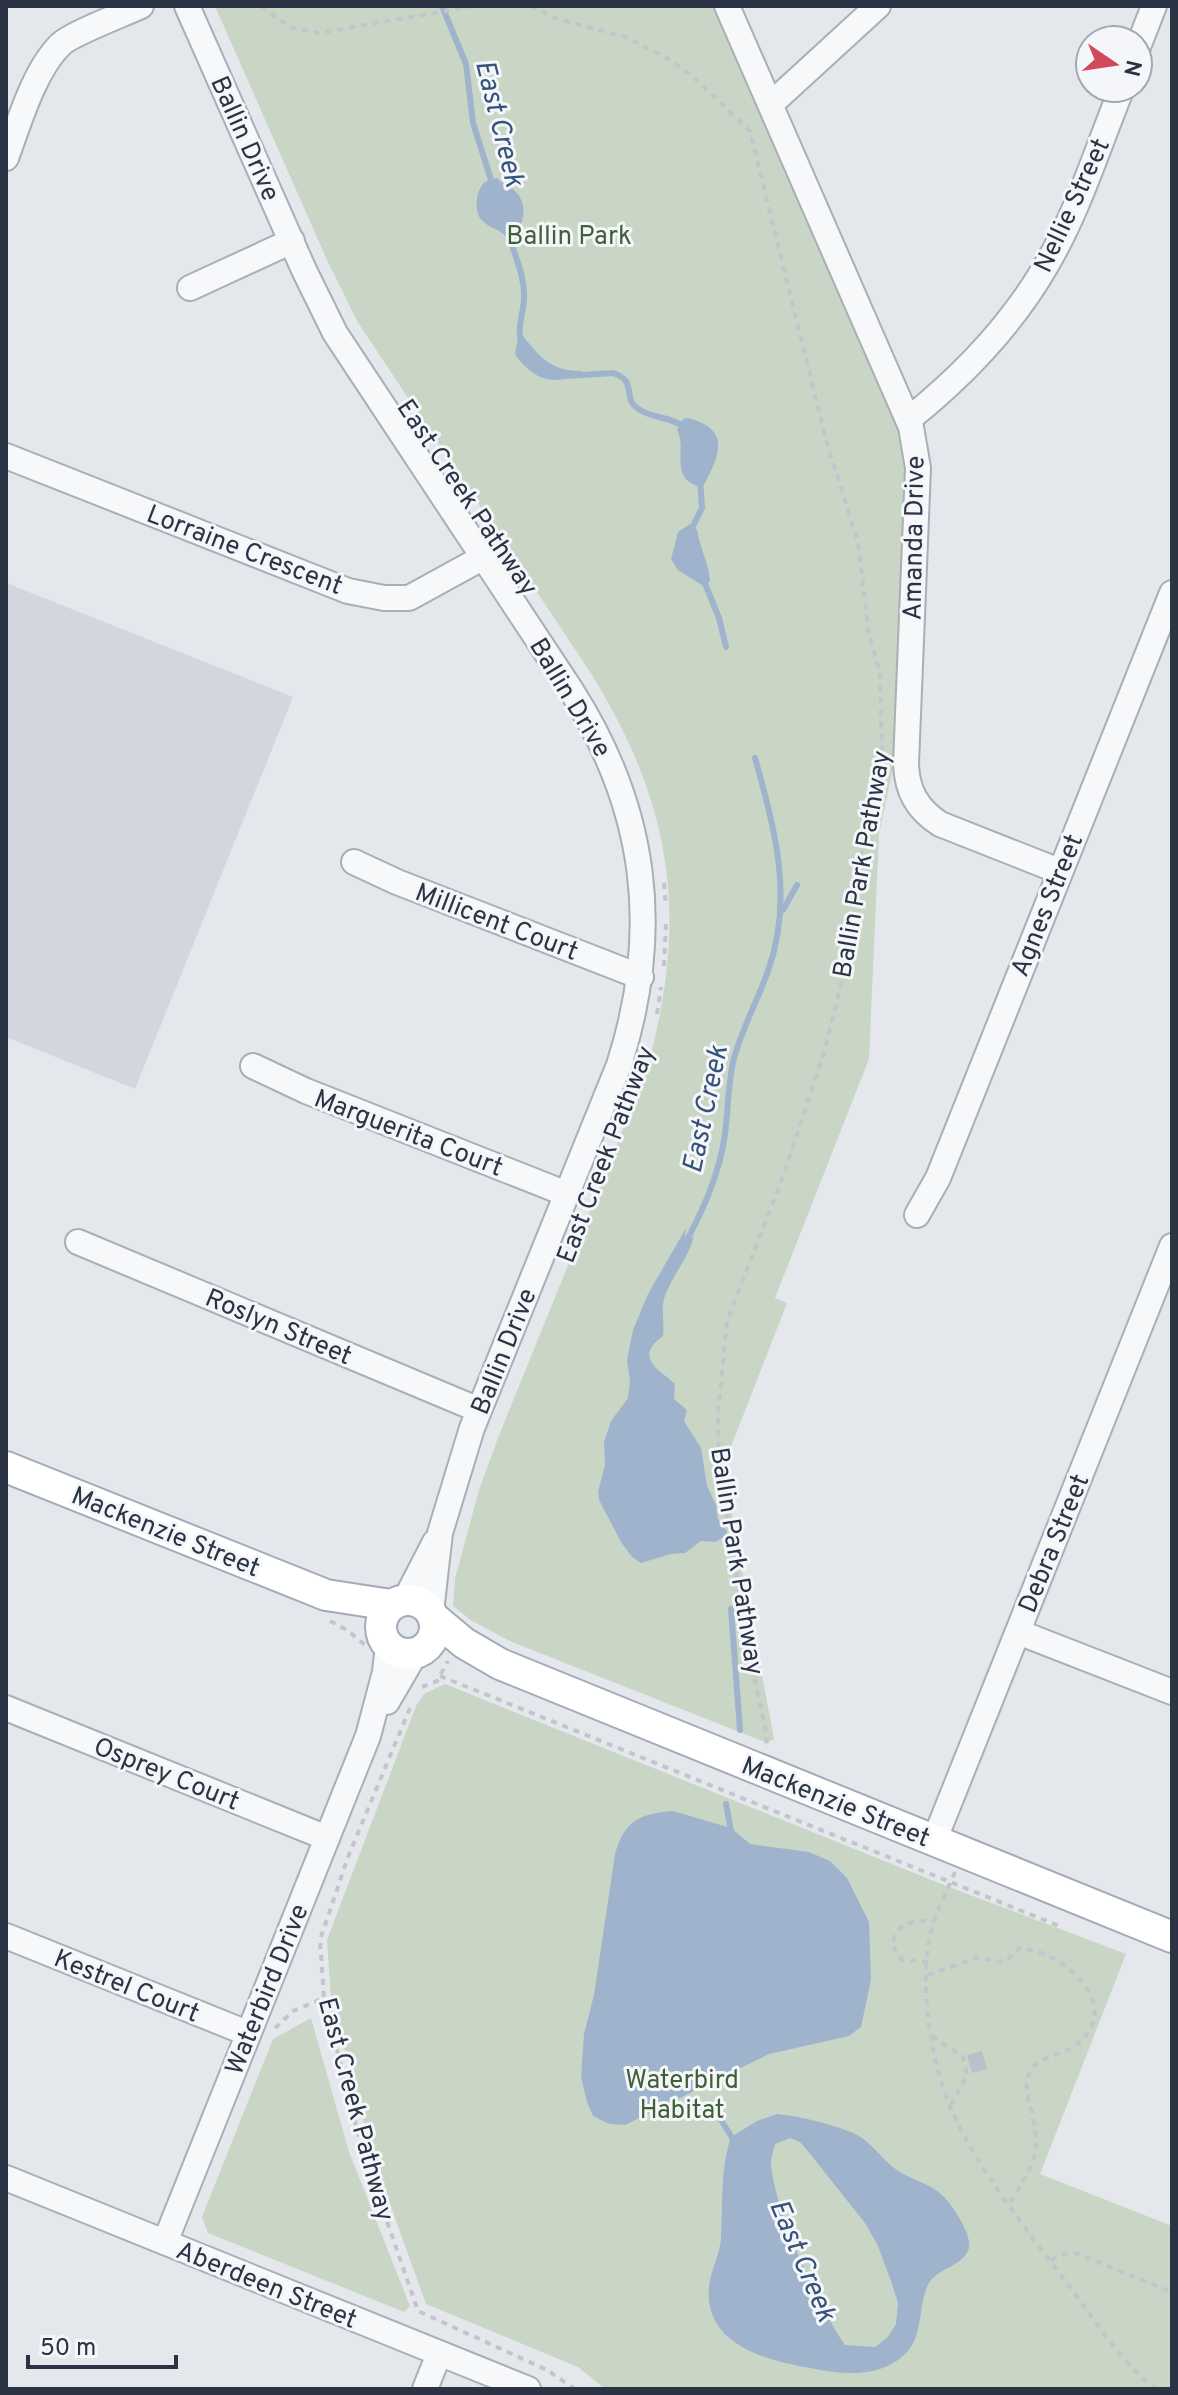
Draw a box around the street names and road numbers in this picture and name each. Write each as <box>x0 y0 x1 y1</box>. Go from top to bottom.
street label: Ballin Drive <box>201 71 286 207</box>
street label: Nellie Street <box>1028 134 1119 278</box>
street label: East Creek Pathway <box>388 394 544 603</box>
street label: Amanda Drive <box>898 455 933 621</box>
street label: Lorraine Crescent <box>141 499 347 604</box>
street label: Ballin Drive <box>520 633 617 764</box>
street label: Ballin Park Pathway <box>827 748 900 981</box>
street label: Agnes Street <box>1005 830 1092 982</box>
street label: Millicent Court <box>410 877 582 970</box>
street label: East Creek Pathway <box>551 1042 664 1268</box>
street label: Marguerita Court <box>309 1083 507 1185</box>
street label: Roslyn Street <box>200 1283 356 1374</box>
street label: Ballin Drive <box>465 1284 546 1420</box>
street label: Ballin Park Pathway <box>701 1445 770 1678</box>
street label: Debra Street <box>1013 1470 1098 1618</box>
street label: Mackenzie Street <box>66 1480 264 1586</box>
street label: Osprey Court <box>88 1731 244 1820</box>
street label: Mackenzie Street <box>736 1750 934 1856</box>
street label: Waterbird Drive <box>219 1900 318 2080</box>
street label: Kestrel Court <box>49 1943 204 2031</box>
street label: East Creek Pathway <box>309 1994 400 2225</box>
street label: Aberdeen Street <box>171 2235 361 2338</box>

